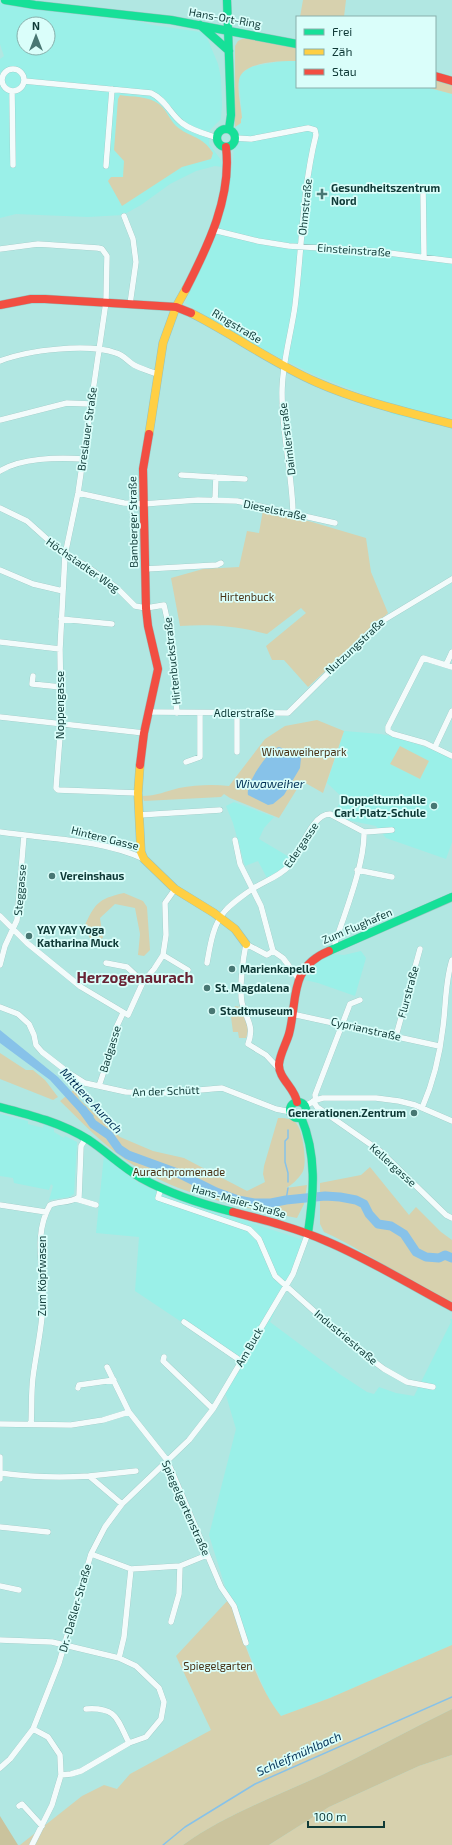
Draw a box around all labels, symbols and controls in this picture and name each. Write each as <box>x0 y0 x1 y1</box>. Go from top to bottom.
street label: Hans-Ort-Ring <box>188 5 262 30</box>
north arrow <box>16 16 56 56</box>
legend <box>296 16 436 88</box>
text: N <box>32 19 40 32</box>
text: Frei <box>332 24 352 38</box>
text: Zäh <box>332 44 352 58</box>
text: Stau <box>332 64 357 78</box>
street label: Ohmstraße <box>295 178 314 236</box>
place label: Gesundheitszentrum Nord <box>331 181 440 207</box>
marker: Gesundheitszentrum Nord <box>316 188 328 200</box>
street label: Einsteinstraße <box>317 240 391 259</box>
street label: Ringstraße <box>210 306 265 346</box>
street label: Breslauer Straße <box>74 386 99 472</box>
street label: Daimlerstraße <box>276 402 297 476</box>
street label: Bamberger Straße <box>125 476 140 568</box>
street label: Dieselstraße <box>242 496 308 523</box>
street label: Höchstadter Weg <box>44 534 122 595</box>
park label: Hirtenbuck <box>220 590 275 603</box>
street label: Nutzungstraße <box>322 615 387 676</box>
street label: Hirtenbuckstraße <box>160 616 183 706</box>
street label: Noppengasse <box>53 671 66 739</box>
street label: Adlerstraße <box>214 706 274 719</box>
park label: Wiwaweiherpark <box>261 745 347 758</box>
water label: Wiwaweiher <box>235 776 305 790</box>
place label: Doppelturnhalle Carl-Platz-Schule <box>334 793 426 819</box>
marker: Doppelturnhalle Carl-Platz-Schule <box>429 801 439 811</box>
street label: Edergasse <box>281 819 321 870</box>
street label: Hintere Gasse <box>70 823 140 852</box>
street label: Steggasse <box>11 864 28 916</box>
place label: Vereinshaus <box>60 869 125 882</box>
marker: Vereinshaus <box>47 871 57 881</box>
street label: Zum Flughafen <box>320 905 394 946</box>
place label: YAY YAY Yoga Katharina Muck <box>37 923 120 949</box>
marker: YAY YAY Yoga Katharina Muck <box>24 931 34 941</box>
place label: Marienkapelle <box>240 962 316 975</box>
marker: Marienkapelle <box>227 964 237 974</box>
street label: Flurstraße <box>394 964 421 1019</box>
district label: Herzogenaurach <box>76 968 194 986</box>
place label: St. Magdalena <box>215 981 289 994</box>
marker: St. Magdalena <box>202 983 212 993</box>
place label: Stadtmuseum <box>220 1004 293 1017</box>
marker: Stadtmuseum <box>207 1006 217 1016</box>
street label: Cyprianstraße <box>330 1014 402 1043</box>
street label: Badgasse <box>96 1024 123 1074</box>
water label: Mittlere Aurach <box>58 1065 126 1136</box>
street label: An der Schütt <box>132 1083 200 1098</box>
place label: Generationen.Zentrum <box>288 1106 406 1119</box>
marker: Generationen.Zentrum <box>409 1108 419 1118</box>
street label: Kellergasse <box>367 1140 419 1189</box>
park label: Aurachpromenade <box>133 1165 225 1178</box>
street label: Hans-Maier-Straße <box>191 1181 288 1220</box>
street label: Zum Köpfwasen <box>35 1236 48 1316</box>
street label: Industriestraße <box>312 1306 381 1367</box>
street label: Am Buck <box>232 1325 265 1369</box>
street label: Spiegelgartenstraße <box>160 1458 213 1558</box>
street label: Dr.-Daßler-Straße <box>56 1562 93 1654</box>
park label: Spiegelgarten <box>183 1659 253 1672</box>
water label: Schleifmühlbach <box>254 1728 343 1778</box>
scale bar <box>308 1803 384 1829</box>
text: 100 m <box>314 1809 346 1823</box>

